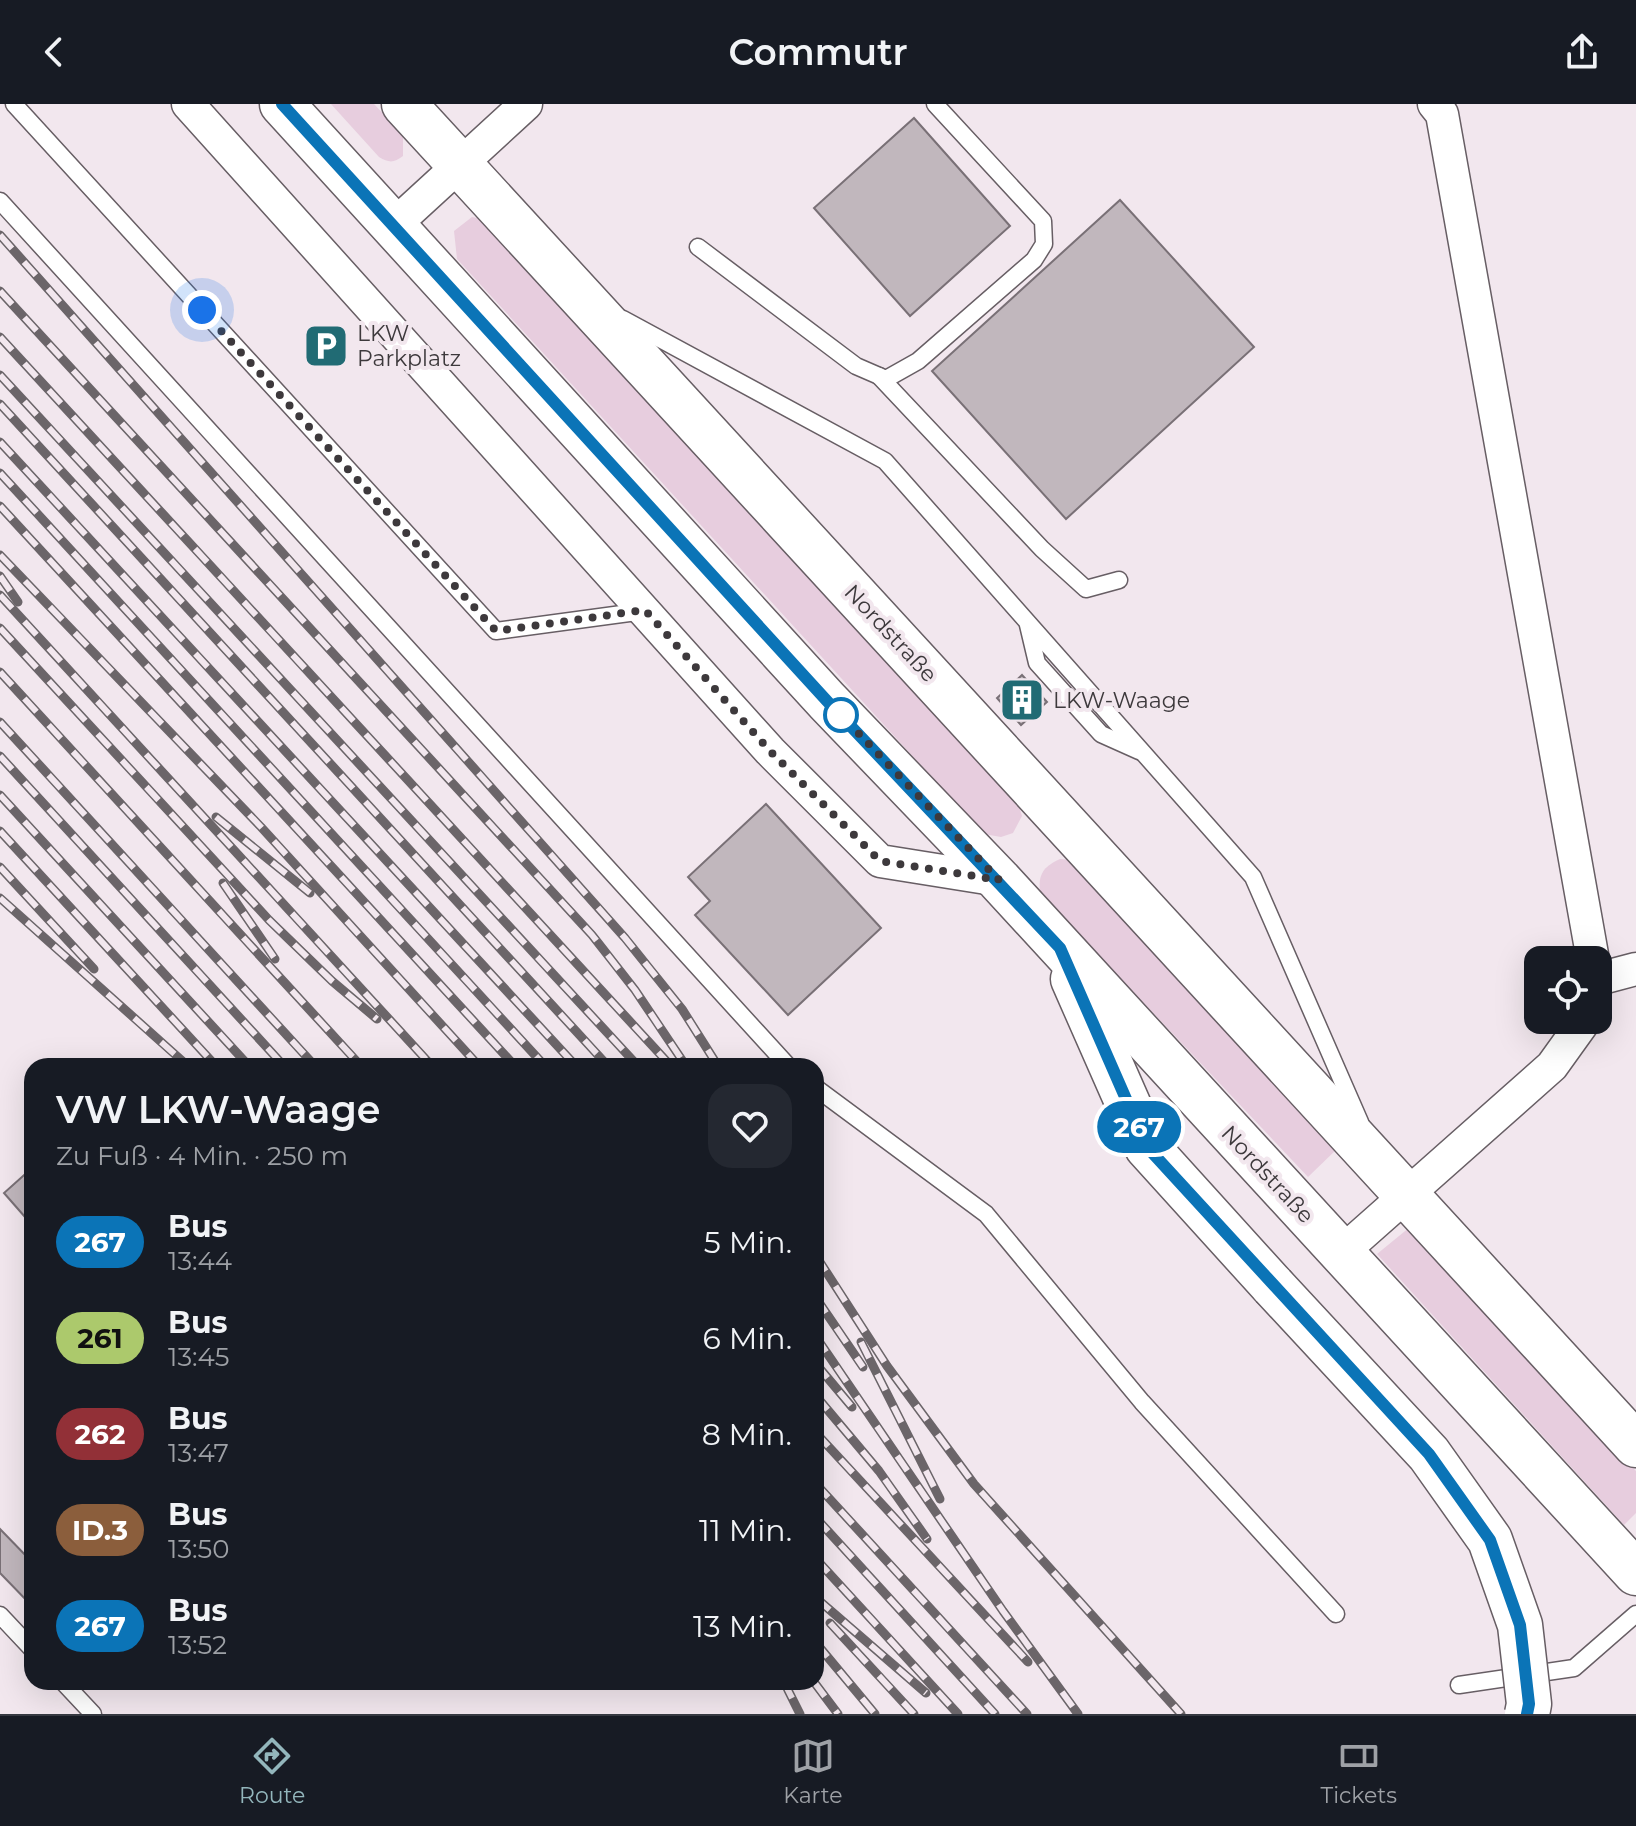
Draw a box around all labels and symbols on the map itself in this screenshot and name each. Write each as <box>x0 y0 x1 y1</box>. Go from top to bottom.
your location <box>182 290 222 330</box>
place label: LKW Parkplatz <box>357 320 461 372</box>
parking icon: LKW Parkplatz <box>302 322 350 370</box>
street label: Nordstraße <box>839 579 943 688</box>
building icon: LKW-Waage <box>998 676 1046 724</box>
place label: LKW-Waage <box>1053 687 1190 714</box>
unlabelled marker <box>824 698 858 732</box>
line badge: 267 <box>1093 1101 1185 1153</box>
street label: Nordstraße <box>1216 1120 1320 1229</box>

